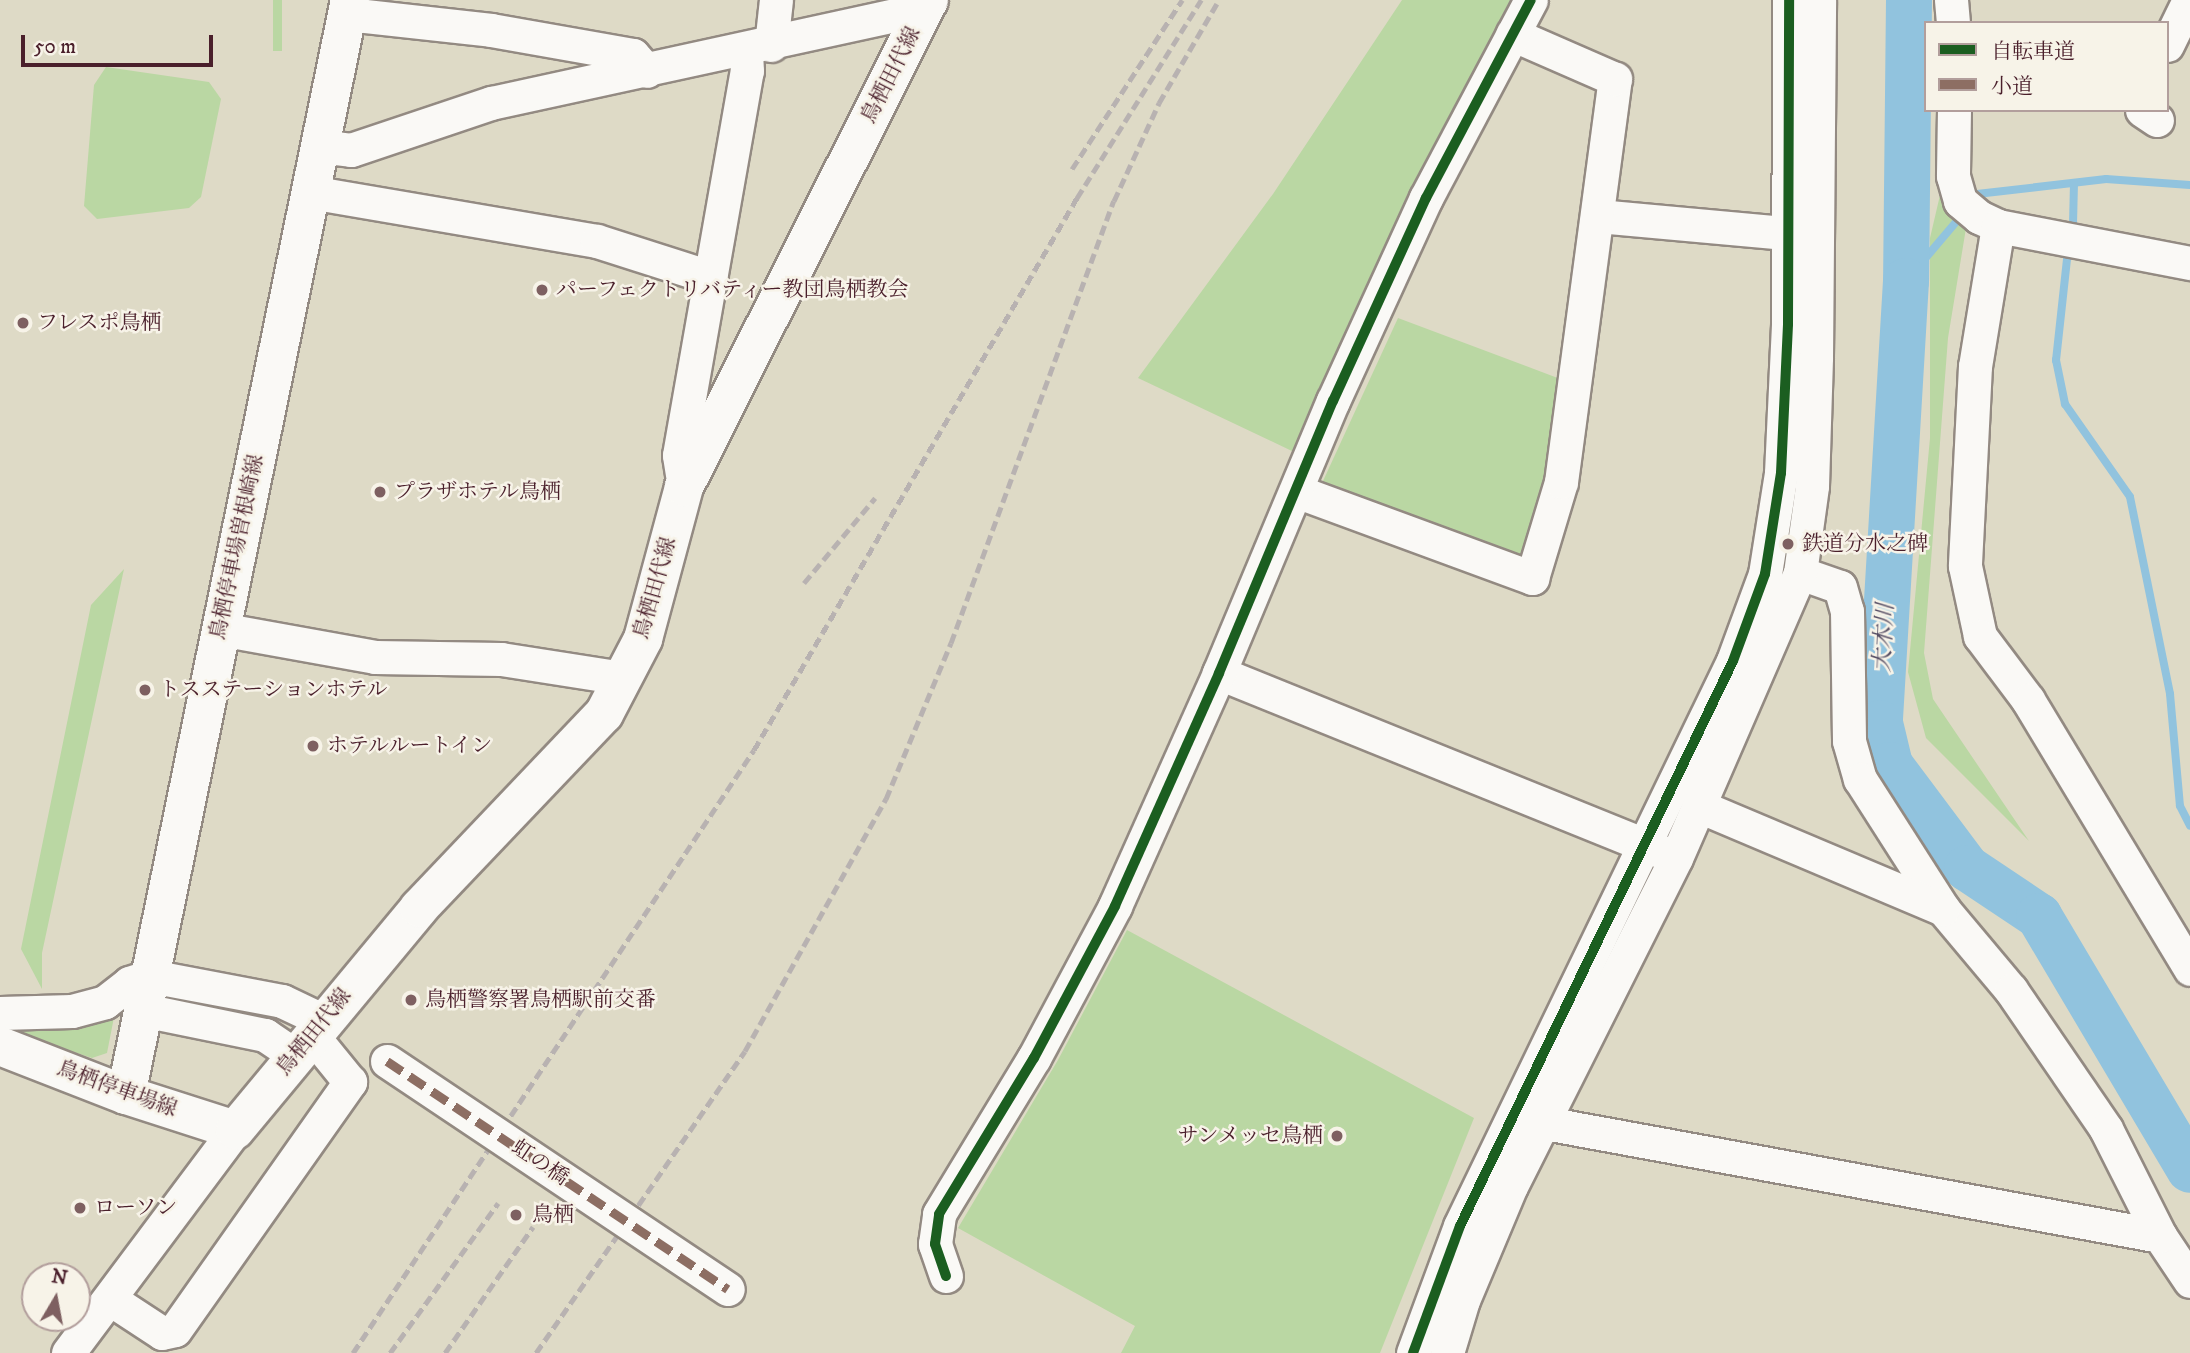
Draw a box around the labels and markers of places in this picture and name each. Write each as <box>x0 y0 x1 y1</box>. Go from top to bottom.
place label: パーフェクトリバティー教団鳥栖教会 <box>556 277 913 303</box>
marker: パーフェクトリバティー教団鳥栖教会 <box>534 282 550 298</box>
place label: フレスポ鳥栖 <box>37 310 163 336</box>
marker: フレスポ鳥栖 <box>15 315 31 331</box>
place label: プラザホテル鳥栖 <box>394 479 562 505</box>
marker: プラザホテル鳥栖 <box>372 484 388 500</box>
place label: 鉄道分水之碑 <box>1802 531 1928 557</box>
marker: 鉄道分水之碑 <box>1780 536 1796 552</box>
place label: トスステーションホテル <box>159 677 390 703</box>
marker: トスステーションホテル <box>137 682 153 698</box>
place label: ホテルルートイン <box>327 733 495 759</box>
marker: ホテルルートイン <box>305 738 321 754</box>
place label: 鳥栖警察署鳥栖駅前交番 <box>425 987 656 1013</box>
marker: 鳥栖警察署鳥栖駅前交番 <box>403 992 419 1008</box>
place label: サンメッセ鳥栖 <box>1176 1123 1323 1149</box>
marker: サンメッセ鳥栖 <box>1329 1128 1345 1144</box>
place label: ローソン <box>94 1195 178 1221</box>
marker: ローソン <box>72 1200 88 1216</box>
place label: 鳥栖 <box>532 1202 574 1228</box>
marker: 鳥栖 <box>506 1205 526 1225</box>

